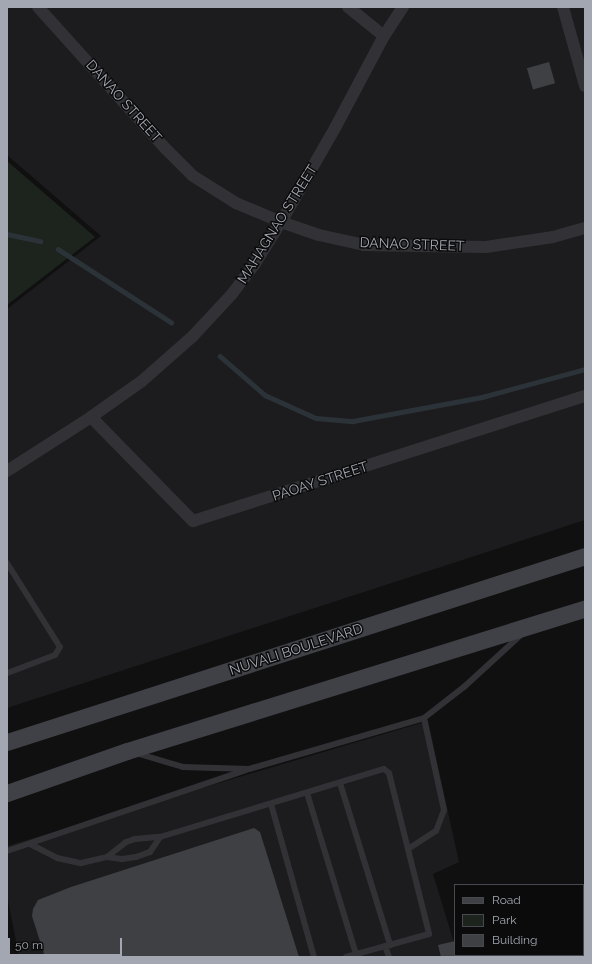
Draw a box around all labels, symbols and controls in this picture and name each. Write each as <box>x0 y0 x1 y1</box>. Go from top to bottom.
street label: DANAO STREET <box>83 56 165 146</box>
street label: MAHAGNAO STREET <box>234 161 320 287</box>
street label: DANAO STREET <box>359 234 465 254</box>
street label: PAOAY STREET <box>270 458 370 504</box>
street label: NUVALI BOULEVARD <box>227 620 365 678</box>
legend <box>454 884 584 956</box>
text: Road <box>492 893 521 907</box>
text: Park <box>492 913 517 927</box>
scale bar <box>10 930 124 956</box>
text: Building <box>492 933 538 947</box>
text: 50 m <box>15 938 43 952</box>

